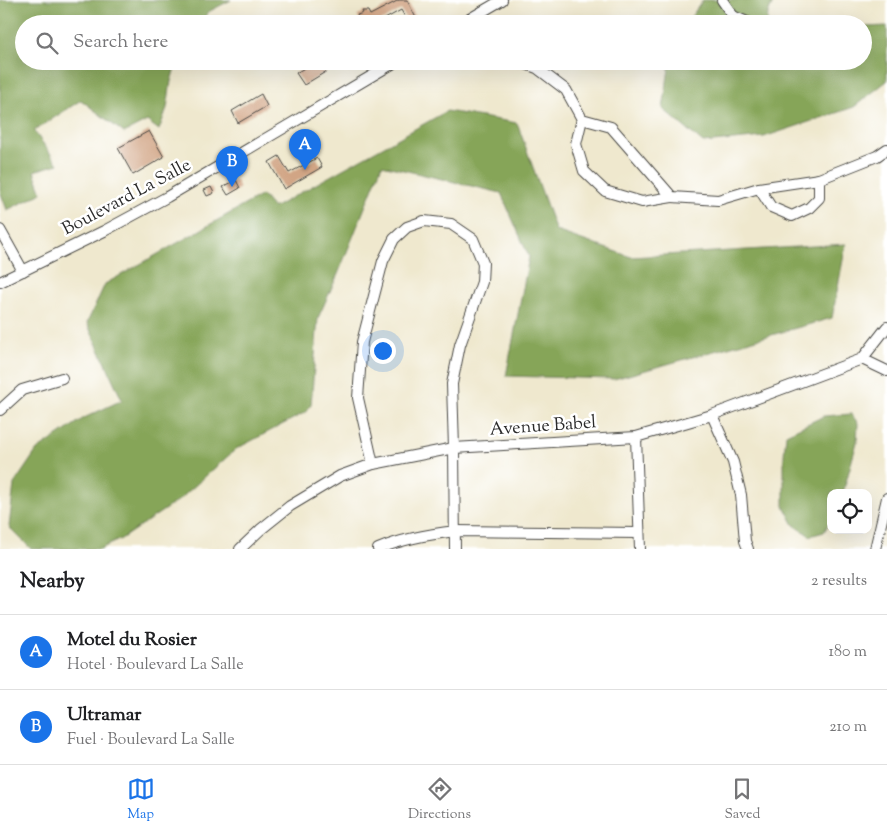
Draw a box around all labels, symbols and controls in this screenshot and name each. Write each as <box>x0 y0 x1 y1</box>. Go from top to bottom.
search box <box>15 15 872 70</box>
icon: search <box>33 29 61 57</box>
text: Search here <box>73 29 168 56</box>
pin: A <box>289 129 321 170</box>
pin: B <box>216 146 248 187</box>
street label: Boulevard La Salle <box>58 153 196 243</box>
your location <box>370 338 396 364</box>
street label: Avenue Babel <box>489 410 597 444</box>
map controls <box>827 489 872 534</box>
button: locate <box>827 489 872 534</box>
text: Nearby <box>20 567 85 597</box>
text: 2 results <box>811 570 867 593</box>
text: Motel du Rosier <box>67 627 197 654</box>
text: A <box>30 641 43 664</box>
text: 180 m <box>828 641 867 664</box>
text: Hotel · Boulevard La Salle <box>67 654 244 677</box>
text: Ultramar <box>67 702 141 729</box>
text: B <box>31 716 41 739</box>
text: 210 m <box>829 716 867 739</box>
text: Fuel · Boulevard La Salle <box>67 729 235 752</box>
tab: Map <box>127 775 155 825</box>
tab: Directions <box>408 775 471 825</box>
tab: Saved <box>724 775 760 825</box>

